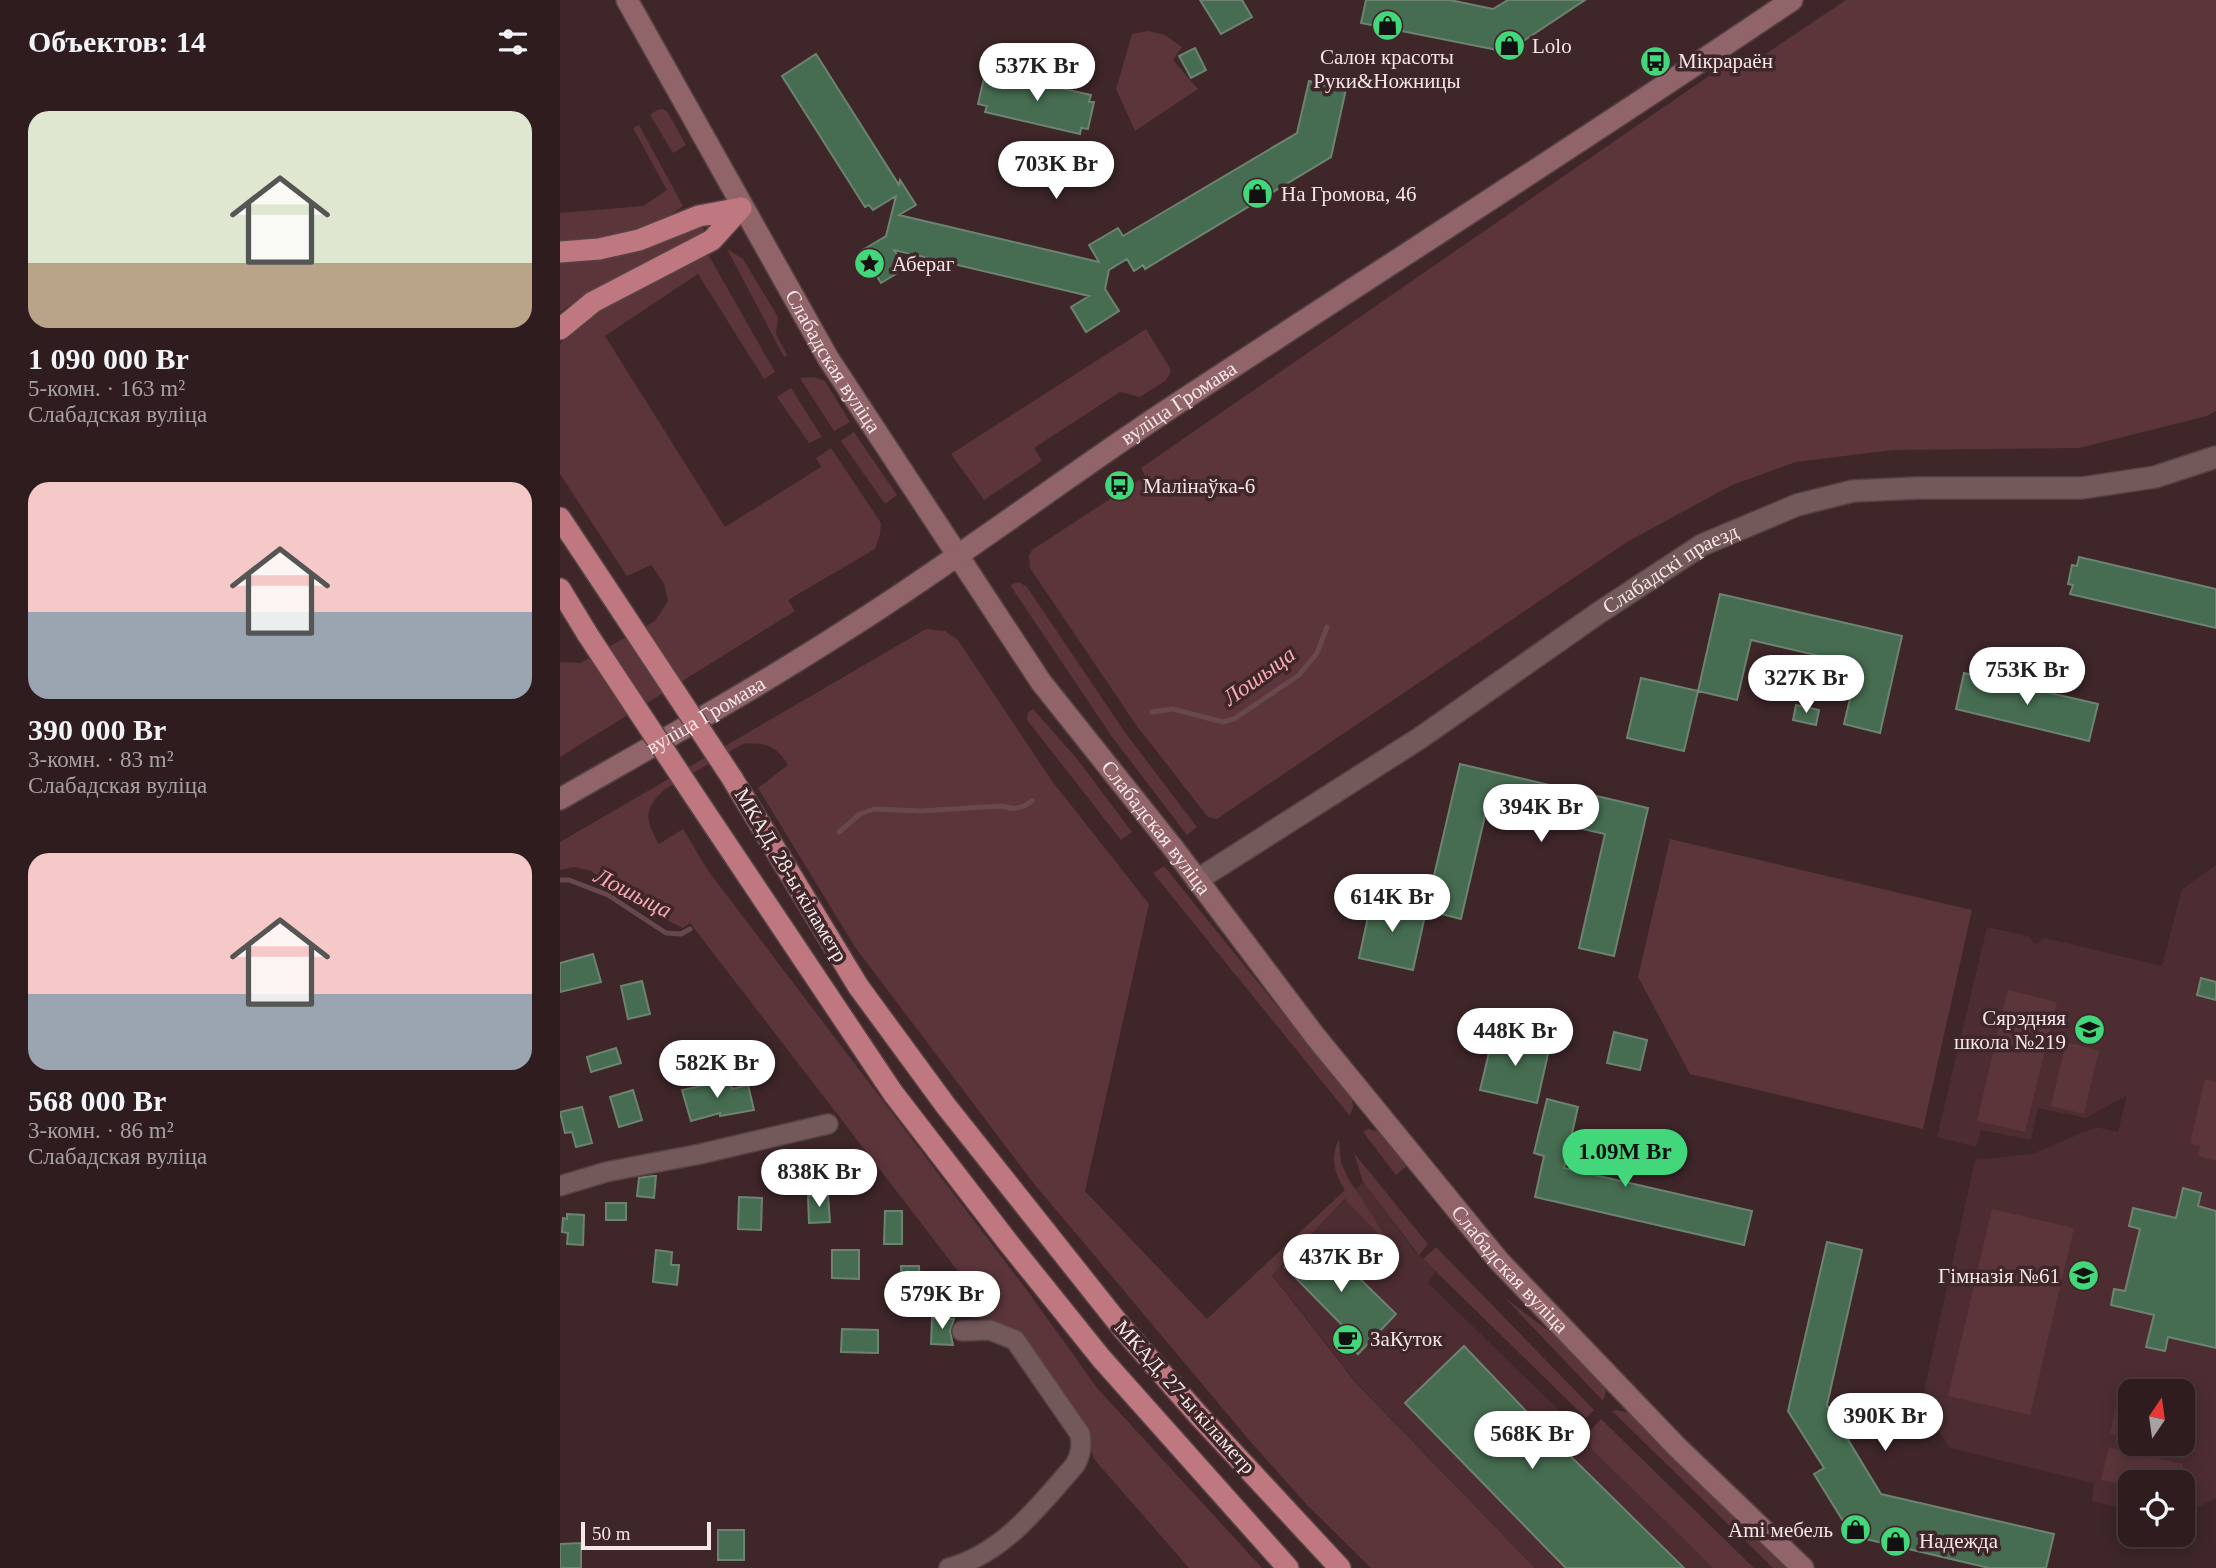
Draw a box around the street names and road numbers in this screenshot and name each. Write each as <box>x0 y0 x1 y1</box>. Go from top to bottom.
street label: Слабадская вуліца <box>780 285 886 438</box>
street label: вуліца Громава <box>1116 356 1242 450</box>
street label: Слабадскі праезд <box>1598 519 1742 619</box>
street label: вуліца Громава <box>642 671 770 759</box>
street label: Слабадская вуліца <box>1096 756 1217 900</box>
street label: МКАД, 28-ы кіламетр <box>730 784 852 966</box>
street label: Слабадская вуліца <box>1446 1200 1574 1339</box>
street label: МКАД, 27-ы кіламетр <box>1110 1315 1260 1479</box>

